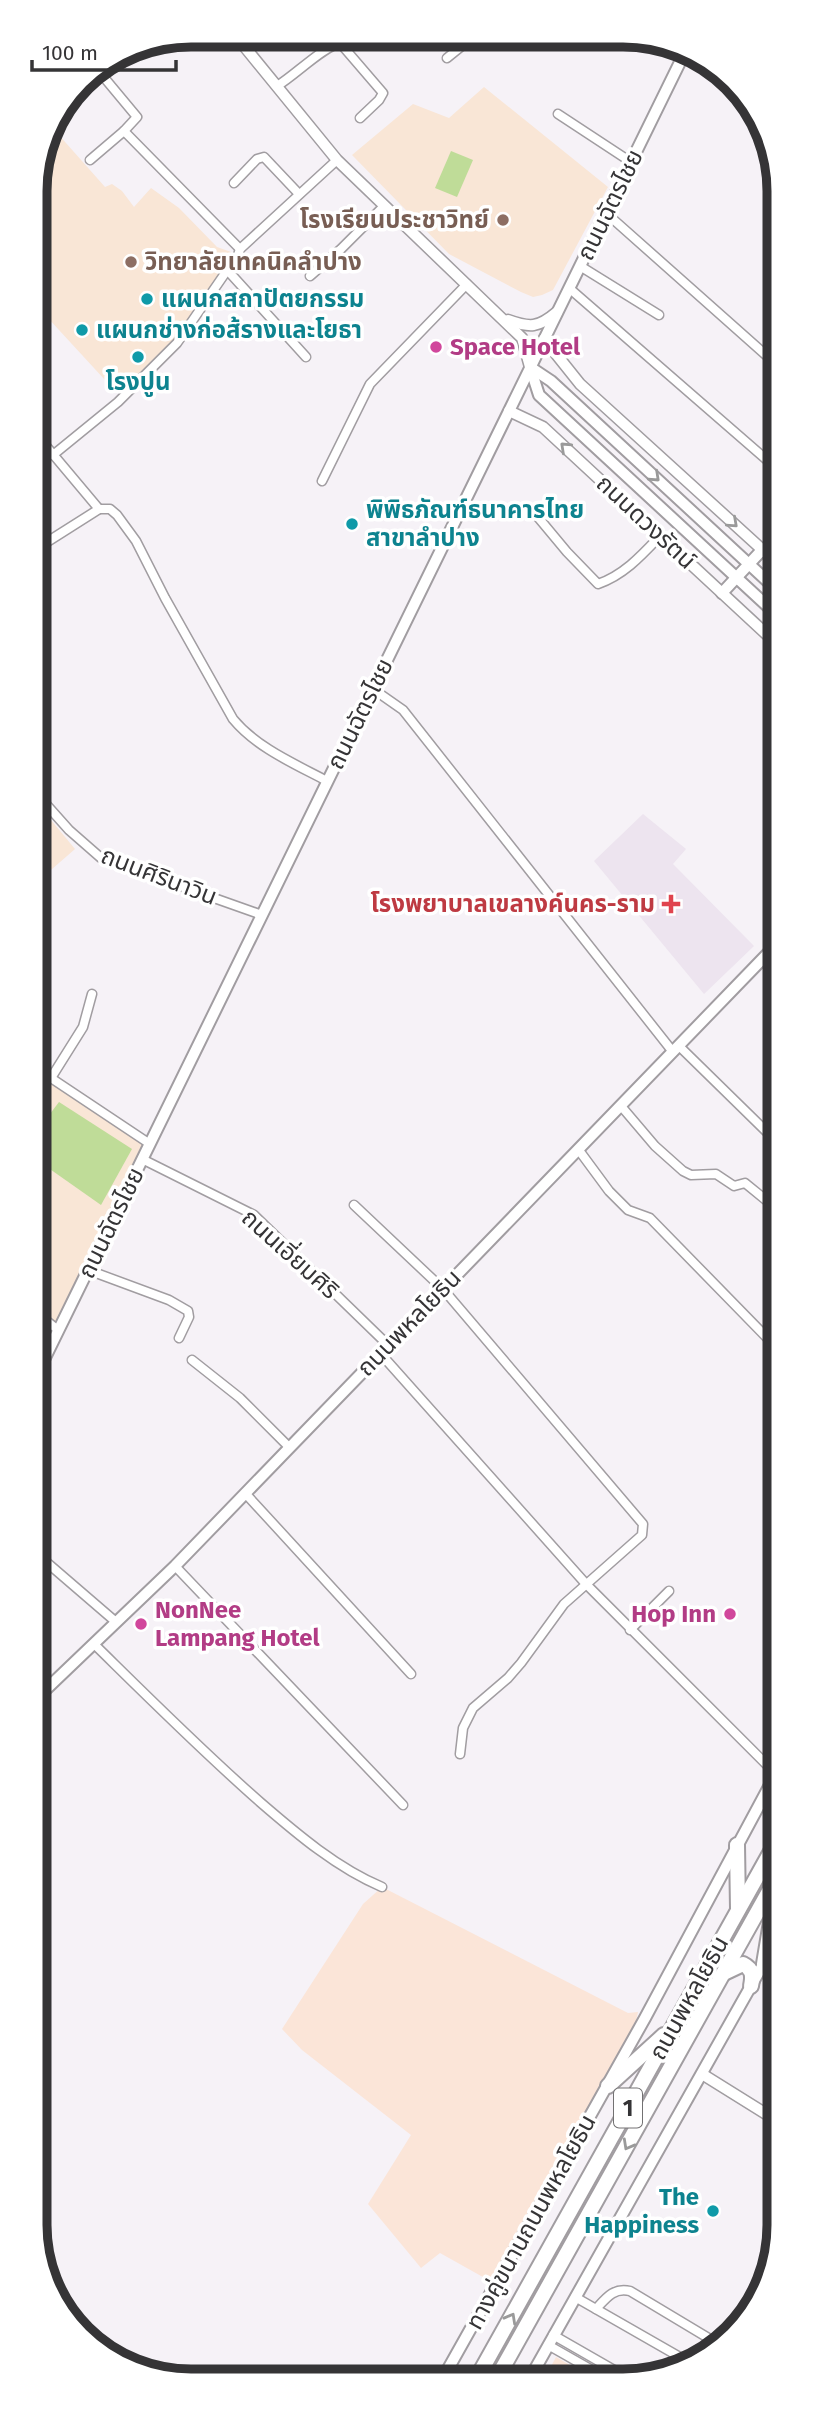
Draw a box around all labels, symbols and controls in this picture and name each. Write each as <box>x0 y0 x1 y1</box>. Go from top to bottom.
scale bar <box>32 28 175 72</box>
text: 100 m <box>42 40 98 66</box>
street label: ถนนฉัตรไชย <box>571 145 649 265</box>
place label: โรงเรียนประชาวิทย์ <box>300 206 489 234</box>
marker: โรงเรียนประชาวิทย์ <box>495 212 511 228</box>
place label: วิทยาลัยเทคนิคลำปาง <box>145 248 362 276</box>
marker: วิทยาลัยเทคนิคลำปาง <box>123 254 139 270</box>
place label: แผนกสถาปัตยกรรม <box>161 285 364 313</box>
marker: แผนกสถาปัตยกรรม <box>139 291 155 307</box>
place label: แผนกช่างก่อส้รางและโยธา <box>96 316 362 344</box>
marker: แผนกช่างก่อส้รางและโยธา <box>74 322 90 338</box>
place label: Space Hotel <box>450 333 581 361</box>
marker: Space Hotel <box>428 339 444 355</box>
marker: โรงปูน <box>130 349 146 365</box>
place label: โรงปูน <box>105 368 171 397</box>
one-way arrow <box>560 443 573 456</box>
street label: ถนนดวงรัตน์ <box>591 469 701 575</box>
one-way arrow <box>647 469 660 481</box>
place label: พิพิธภัณฑ์ธนาคารไทย สาขาลำปาง <box>366 496 584 552</box>
one-way arrow <box>725 515 738 528</box>
marker: พิพิธภัณฑ์ธนาคารไทย สาขาลำปาง <box>344 516 360 532</box>
street label: ถนนฉัตรไชย <box>321 654 399 774</box>
street label: ถนนศิรินาวิน <box>97 841 221 911</box>
place label: โรงพยาบาลเขลางค์นคร-ราม <box>371 890 655 918</box>
marker: โรงพยาบาลเขลางค์นคร-ราม <box>661 894 681 914</box>
street label: ถนนฉัตรไชย <box>72 1163 150 1283</box>
street label: ถนนเอี่ยมศิริ <box>236 1201 346 1305</box>
street label: ถนนพหลโยธิน <box>351 1264 467 1382</box>
place label: NonNee Lampang Hotel <box>155 1596 321 1652</box>
place label: Hop Inn <box>631 1600 716 1628</box>
marker: Hop Inn <box>722 1606 738 1622</box>
marker: NonNee Lampang Hotel <box>133 1616 149 1632</box>
street label: ถนนพหลโยธิน <box>644 1931 734 2065</box>
road number: 1 <box>614 2088 642 2128</box>
street label: ทางคู่ขนานถนนพหลโยธิน <box>460 2110 603 2335</box>
one-way arrow <box>623 2138 636 2151</box>
place label: The Happiness <box>584 2183 699 2239</box>
marker: The Happiness <box>705 2203 721 2219</box>
one-way arrow <box>503 2313 516 2326</box>

